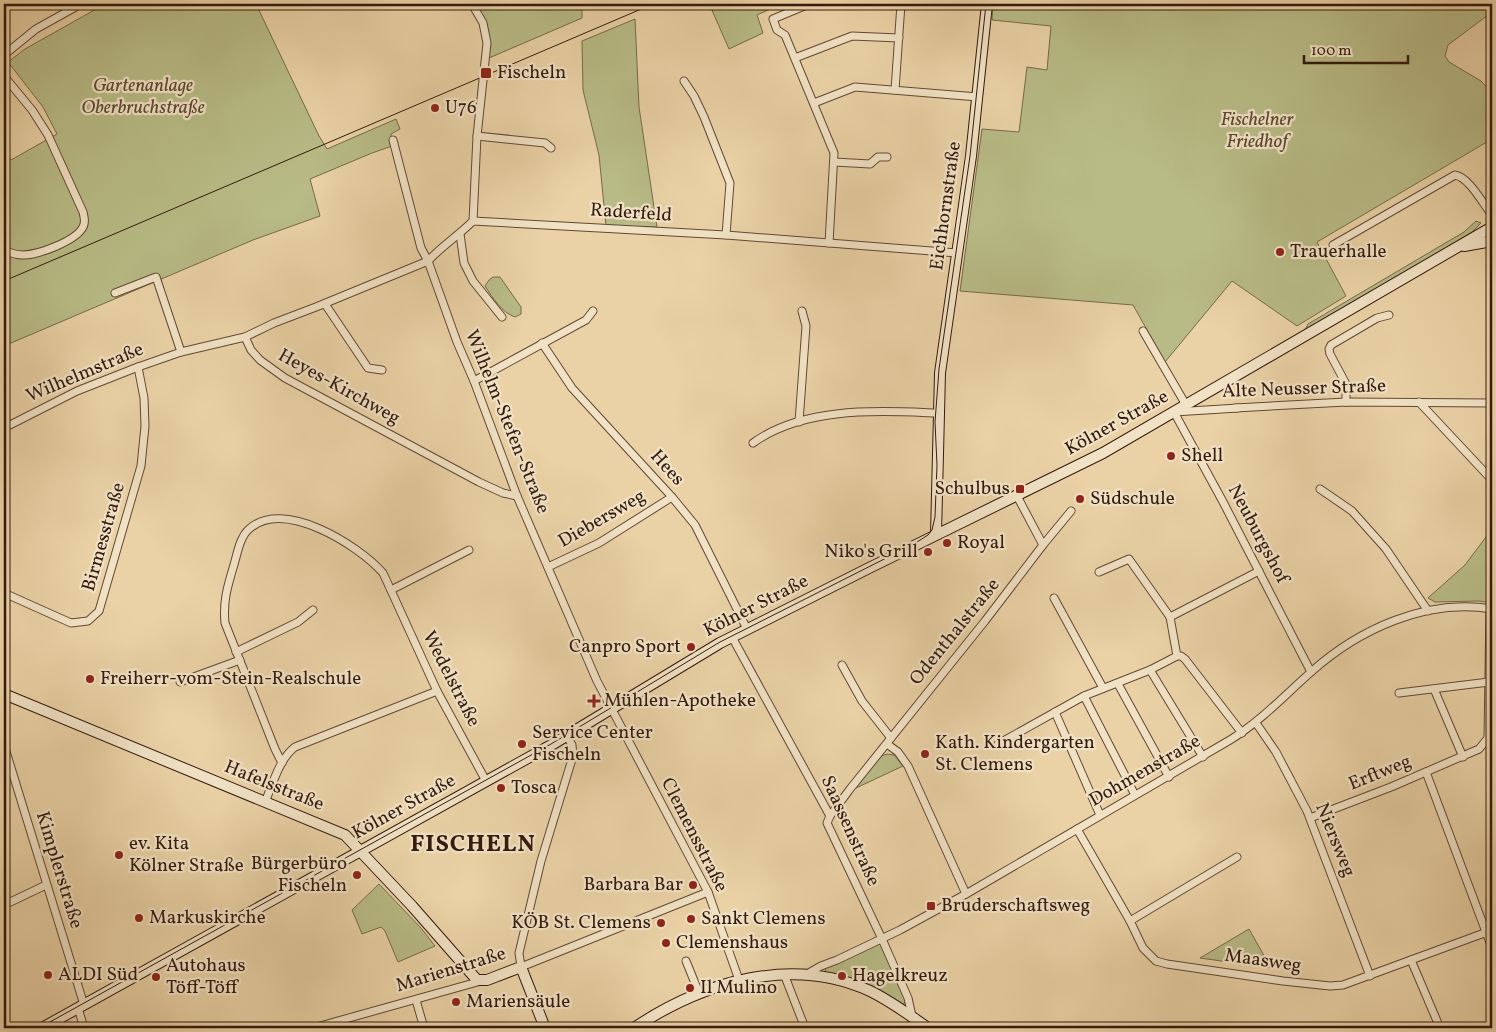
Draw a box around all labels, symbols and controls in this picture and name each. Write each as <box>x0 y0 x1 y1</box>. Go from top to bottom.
scale bar <box>1304 32 1407 64</box>
text: 100 m <box>1311 41 1351 62</box>
place label: Fischeln <box>497 60 566 86</box>
marker: Fischeln <box>479 66 493 80</box>
park label: Gartenanlage Oberbruchstraße <box>81 73 205 121</box>
place label: U76 <box>445 95 477 121</box>
marker: U76 <box>429 102 441 114</box>
park label: Fischelner Friedhof <box>1220 107 1294 155</box>
street label: Eichhornstraße <box>924 140 968 272</box>
street label: Raderfeld <box>589 197 673 229</box>
place label: Trauerhalle <box>1290 239 1387 265</box>
marker: Trauerhalle <box>1274 246 1286 258</box>
street label: Wilhelm-Stefen-Straße <box>458 326 556 518</box>
street label: Wilhelmstraße <box>22 337 148 409</box>
street label: Heyes-Kirchweg <box>273 343 405 431</box>
street label: Alte Neusser Straße <box>1222 373 1386 405</box>
street label: Kölner Straße <box>1061 384 1173 462</box>
place label: Shell <box>1181 443 1223 469</box>
street label: Hees <box>644 444 690 492</box>
marker: Shell <box>1165 450 1177 462</box>
place label: Schulbus <box>935 476 1010 502</box>
street label: Birmesstraße <box>76 480 132 594</box>
street label: Neuburgshof <box>1221 480 1296 589</box>
marker: Schulbus <box>1014 483 1026 495</box>
street label: Diebersweg <box>554 484 650 554</box>
place label: Südschule <box>1090 486 1175 512</box>
marker: Südschule <box>1074 493 1086 505</box>
place label: Royal <box>957 530 1005 556</box>
marker: Royal <box>941 537 953 549</box>
place label: Niko's Grill <box>824 539 918 565</box>
marker: Niko's Grill <box>922 546 934 558</box>
street label: Kölner Straße <box>699 568 813 644</box>
street label: Odenthalstraße <box>904 573 1006 691</box>
street label: Wedelstraße <box>416 627 486 731</box>
place label: Canpro Sport <box>569 634 681 660</box>
marker: Canpro Sport <box>685 641 697 653</box>
place label: Freiherr-vom-Stein-Realschule <box>100 666 361 692</box>
marker: Freiherr-vom-Stein-Realschule <box>84 673 96 685</box>
place label: Mühlen-Apotheke <box>604 688 756 714</box>
marker: Mühlen-Apotheke <box>588 695 600 707</box>
place label: Service Center Fischeln <box>532 720 653 768</box>
street label: Dohmenstraße <box>1084 729 1206 813</box>
place label: Kath. Kindergarten St. Clemens <box>935 730 1095 778</box>
marker: Service Center Fischeln <box>516 738 528 750</box>
marker: Kath. Kindergarten St. Clemens <box>919 748 931 760</box>
street label: Erftweg <box>1345 749 1415 797</box>
street label: Hafelsstraße <box>220 754 328 818</box>
street label: Kölner Straße <box>348 768 460 846</box>
street label: Saassenstraße <box>814 772 886 890</box>
street label: Clemensstraße <box>654 773 734 897</box>
place label: Tosca <box>511 775 557 801</box>
marker: Tosca <box>495 782 507 794</box>
street label: Niersweg <box>1308 799 1362 881</box>
street label: Kimplerstraße <box>29 808 89 932</box>
district label: FISCHELN <box>410 828 536 862</box>
place label: ev. Kita Kölner Straße <box>129 831 244 879</box>
marker: ev. Kita Kölner Straße <box>113 849 125 861</box>
place label: Bürgerbüro Fischeln <box>251 851 347 899</box>
marker: Bürgerbüro Fischeln <box>351 869 363 881</box>
place label: Barbara Bar <box>583 872 683 898</box>
marker: Barbara Bar <box>687 879 699 891</box>
place label: Bruderschaftsweg <box>941 893 1090 919</box>
marker: Bruderschaftsweg <box>925 900 937 912</box>
place label: Markuskirche <box>149 905 266 931</box>
place label: Sankt Clemens <box>701 906 826 932</box>
place label: KÖB St. Clemens <box>511 910 651 936</box>
marker: Markuskirche <box>133 912 145 924</box>
marker: Sankt Clemens <box>685 913 697 925</box>
marker: KÖB St. Clemens <box>655 917 667 929</box>
place label: Clemenshaus <box>676 930 788 956</box>
marker: Clemenshaus <box>660 937 672 949</box>
street label: Marienstraße <box>393 941 509 999</box>
street label: Maasweg <box>1223 943 1303 979</box>
place label: Autohaus Töff-Töff <box>166 953 246 1001</box>
place label: ALDI Süd <box>58 962 138 988</box>
place label: Hagelkreuz <box>852 963 948 989</box>
marker: ALDI Süd <box>42 969 54 981</box>
marker: Hagelkreuz <box>836 970 848 982</box>
marker: Autohaus Töff-Töff <box>150 971 162 983</box>
place label: Il Mulino <box>700 975 777 1001</box>
marker: Il Mulino <box>684 982 696 994</box>
place label: Mariensäule <box>466 989 570 1015</box>
marker: Mariensäule <box>450 996 462 1008</box>

